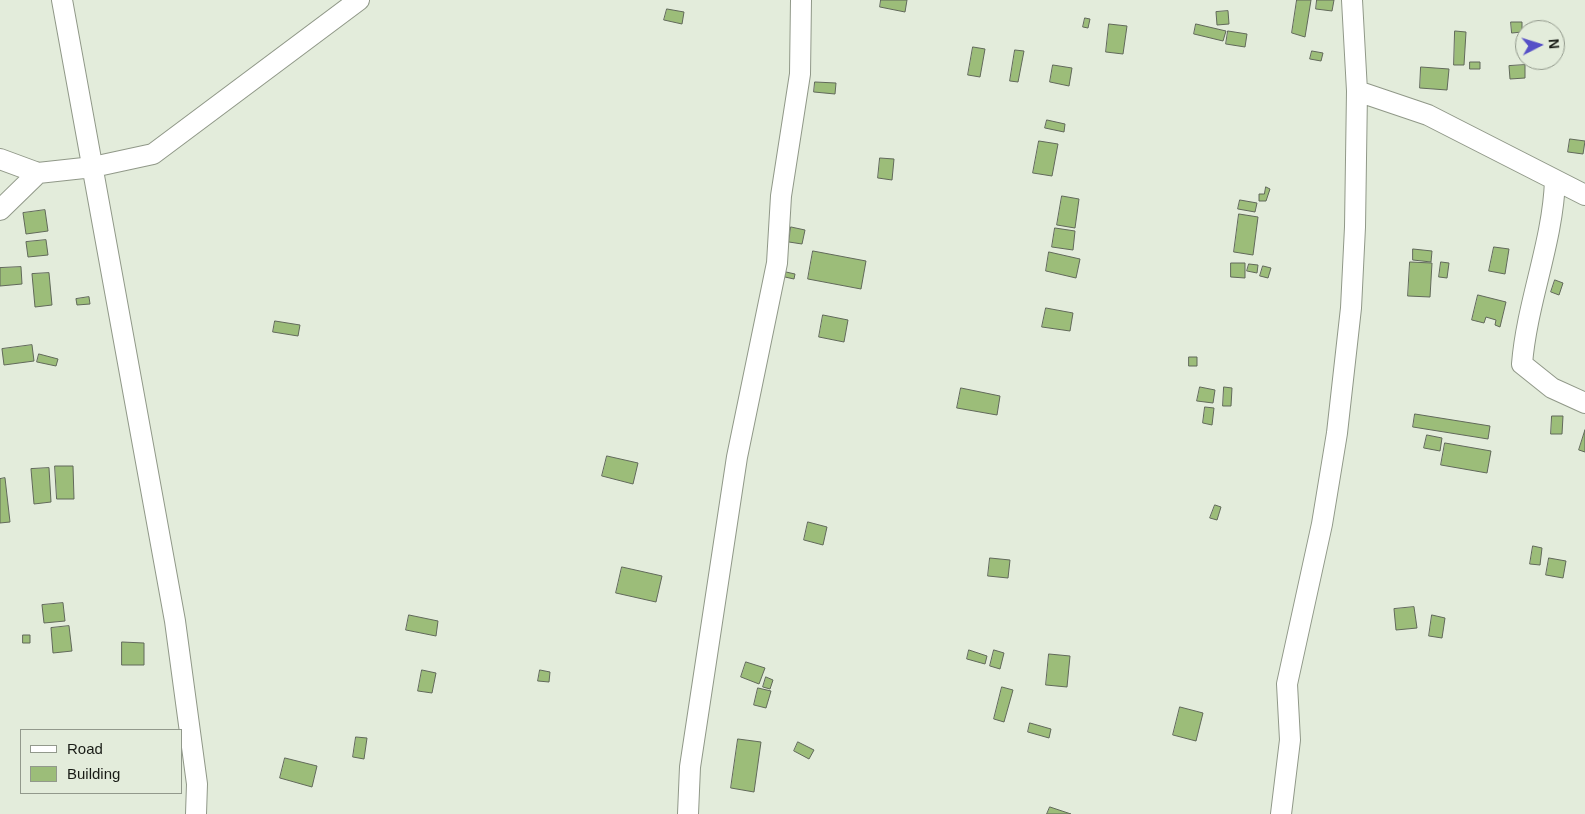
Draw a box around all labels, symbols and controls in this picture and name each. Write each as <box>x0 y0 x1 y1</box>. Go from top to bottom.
north arrow <box>1515 20 1565 70</box>
text: N <box>1546 38 1562 50</box>
legend <box>20 729 182 794</box>
text: Road <box>67 740 103 757</box>
text: Building <box>67 765 120 782</box>

